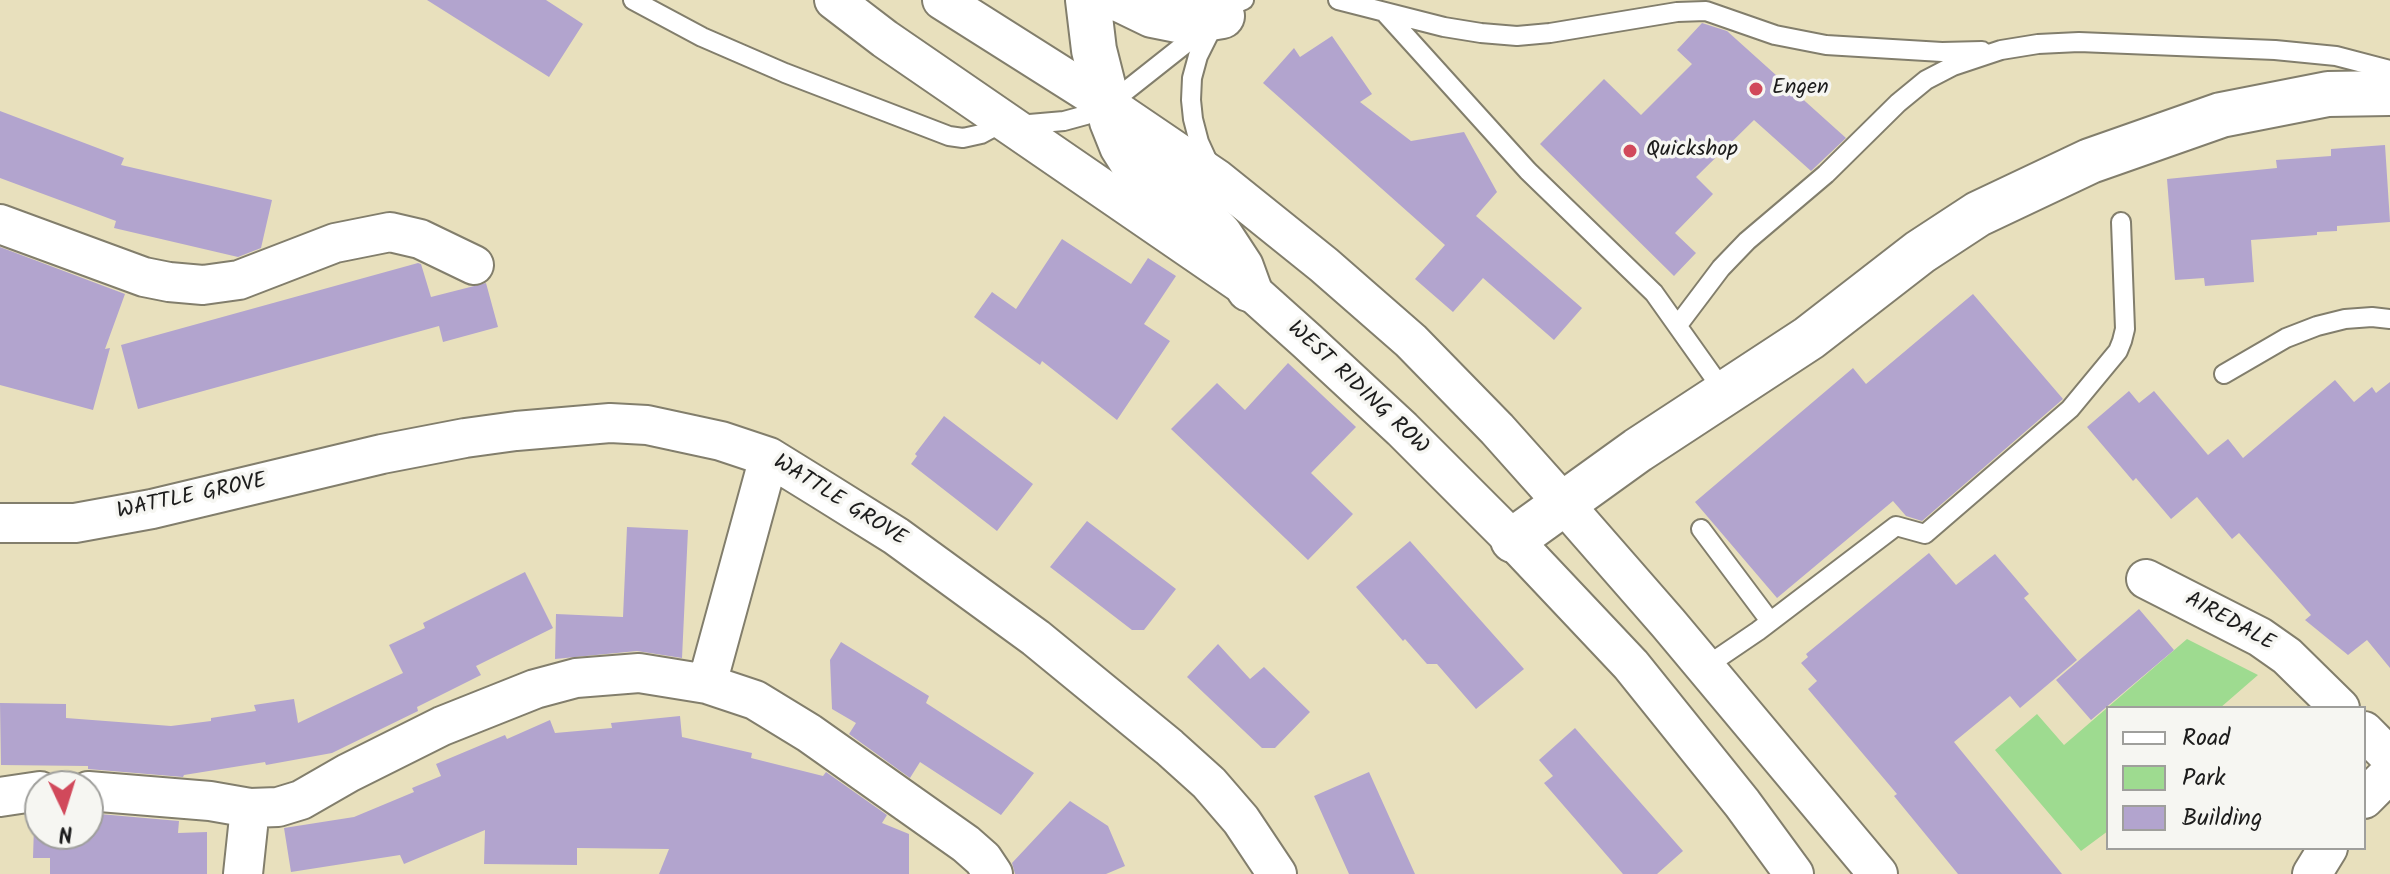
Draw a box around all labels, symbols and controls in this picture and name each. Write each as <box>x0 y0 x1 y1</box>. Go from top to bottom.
place label: Engen <box>1772 76 1829 102</box>
marker: Engen <box>1747 80 1765 98</box>
place label: Quickshop <box>1646 138 1738 164</box>
marker: Quickshop <box>1621 142 1639 160</box>
street label: WEST RIDING ROW <box>1281 317 1433 461</box>
street label: WATTLE GROVE <box>767 450 911 554</box>
street label: WATTLE GROVE <box>115 469 269 527</box>
street label: AIREDALE <box>2180 588 2278 658</box>
legend <box>2106 706 2366 850</box>
text: Road <box>2182 719 2230 758</box>
text: Park <box>2182 759 2226 798</box>
north arrow <box>24 770 104 850</box>
text: Building <box>2182 799 2262 838</box>
text: N <box>57 815 74 850</box>

